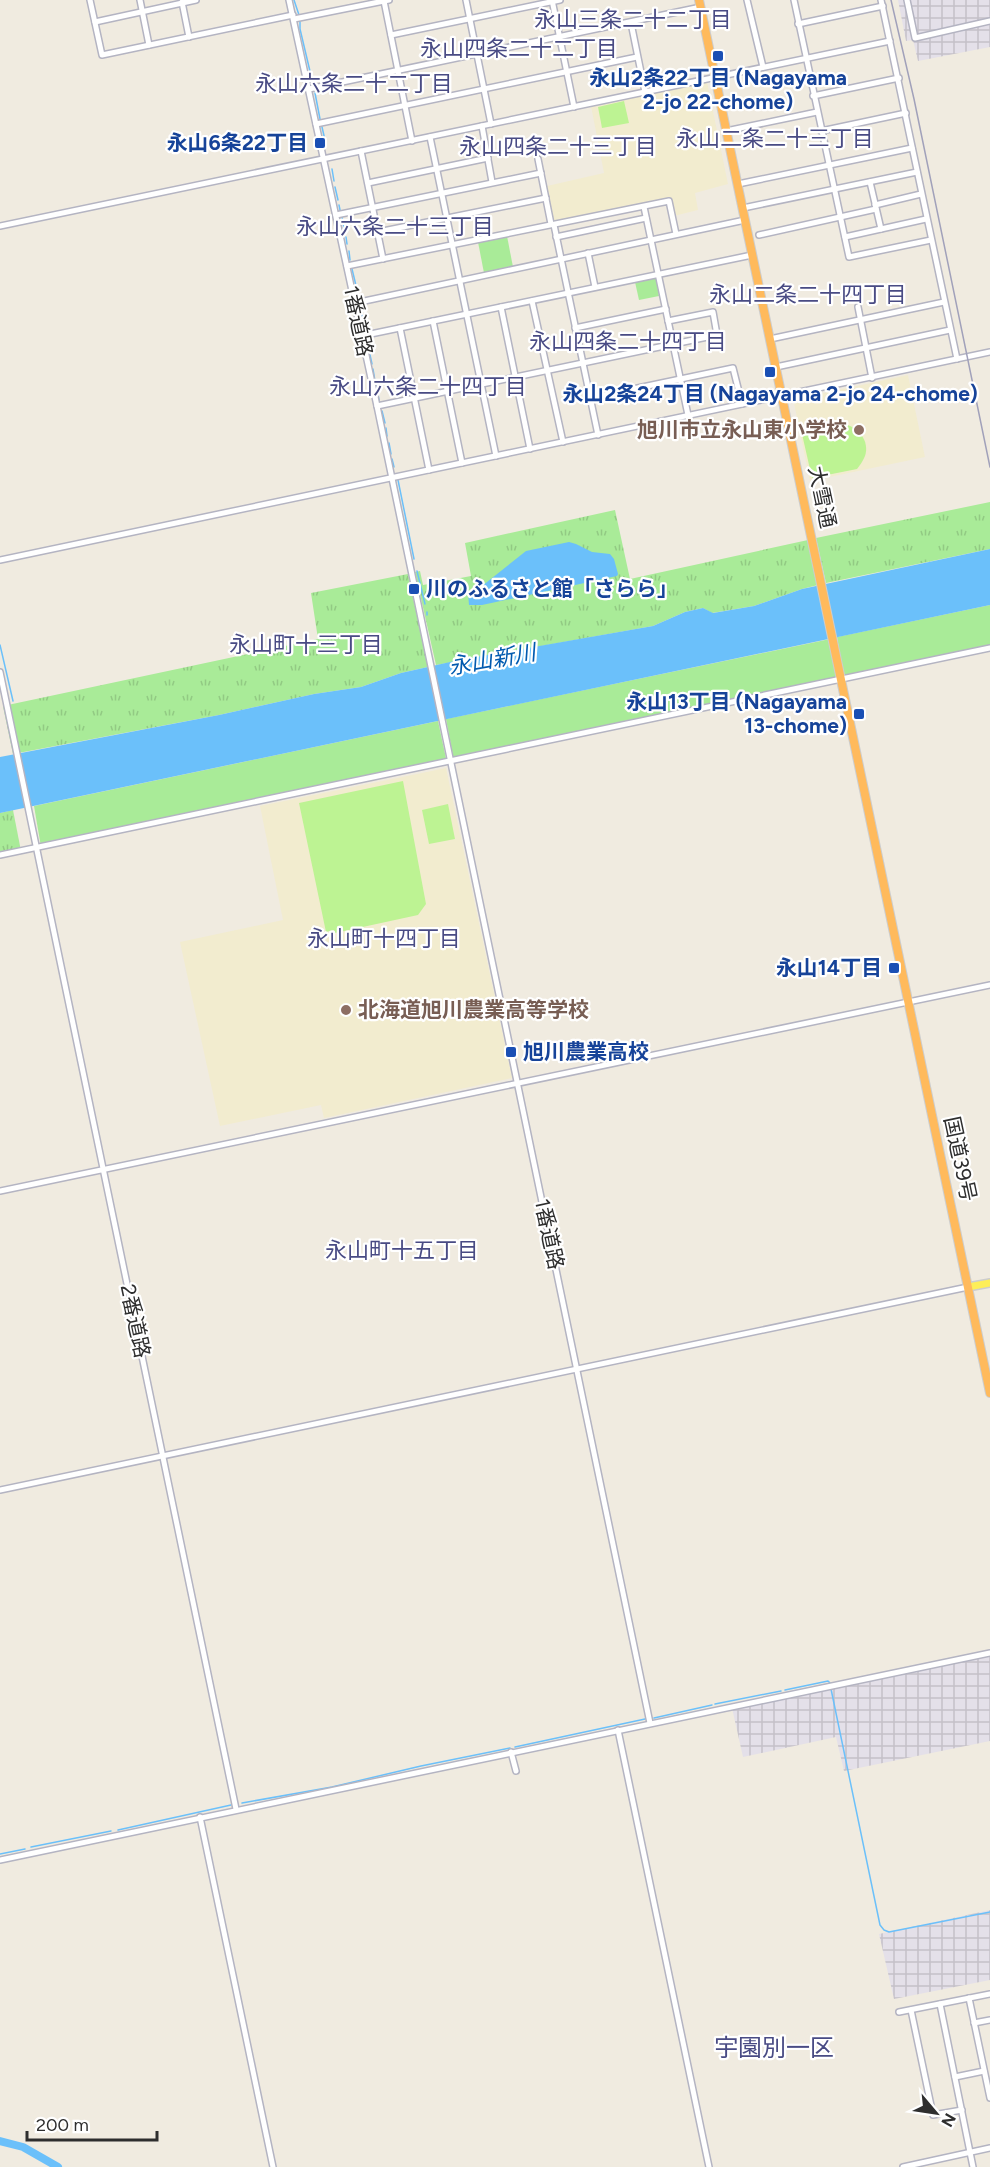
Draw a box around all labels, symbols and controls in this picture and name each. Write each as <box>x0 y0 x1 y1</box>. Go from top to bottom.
district label: 永山三条二十二丁目 <box>534 6 732 33</box>
district label: 永山四条二十二丁目 <box>420 35 618 62</box>
marker: 永山2条22丁目 (Nagayama 2-jo 22-chome) <box>711 49 725 63</box>
place label: 永山2条22丁目 (Nagayama 2-jo 22-chome) <box>589 65 847 114</box>
district label: 永山六条二十二丁目 <box>255 70 453 97</box>
district label: 永山二条二十三丁目 <box>676 125 874 152</box>
place label: 永山6条22丁目 <box>167 130 308 155</box>
district label: 永山四条二十三丁目 <box>459 133 657 160</box>
marker: 永山6条22丁目 <box>313 136 327 150</box>
district label: 永山六条二十三丁目 <box>296 213 494 240</box>
district label: 永山二条二十四丁目 <box>709 281 907 308</box>
street label: 1番道路 <box>339 283 378 359</box>
district label: 永山四条二十四丁目 <box>529 328 727 355</box>
marker: 永山2条24丁目 (Nagayama 2-jo 24-chome) <box>763 365 777 379</box>
district label: 永山六条二十四丁目 <box>329 373 527 400</box>
place label: 永山2条24丁目 (Nagayama 2-jo 24-chome) <box>562 381 978 406</box>
place label: 旭川市立永山東小学校 <box>637 417 847 442</box>
marker: 旭川市立永山東小学校 <box>852 423 866 437</box>
street label: 大雪通 <box>804 463 841 530</box>
place label: 川のふるさと館「さらら」 <box>426 576 678 601</box>
marker: 川のふるさと館「さらら」 <box>407 582 421 596</box>
district label: 永山町十三丁目 <box>229 631 383 658</box>
water label: 永山新川 <box>446 638 540 680</box>
place label: 永山13丁目 (Nagayama 13-chome) <box>626 689 847 738</box>
marker: 永山13丁目 (Nagayama 13-chome) <box>852 707 866 721</box>
district label: 永山町十四丁目 <box>307 925 461 952</box>
place label: 永山14丁目 <box>776 955 882 980</box>
marker: 永山14丁目 <box>887 961 901 975</box>
place label: 北海道旭川農業高等学校 <box>358 997 589 1022</box>
marker: 北海道旭川農業高等学校 <box>339 1003 353 1017</box>
place label: 旭川農業高校 <box>523 1039 649 1064</box>
marker: 旭川農業高校 <box>504 1045 518 1059</box>
street label: 国道39号 <box>939 1114 982 1204</box>
street label: 1番道路 <box>530 1196 569 1272</box>
district label: 永山町十五丁目 <box>325 1237 479 1264</box>
street label: 2番道路 <box>115 1282 155 1360</box>
district label: 宇園別一区 <box>714 2033 834 2062</box>
north arrow <box>906 2083 966 2143</box>
scale bar <box>27 2104 158 2142</box>
text: N <box>937 2110 960 2130</box>
text: 200 m <box>36 2114 89 2136</box>

